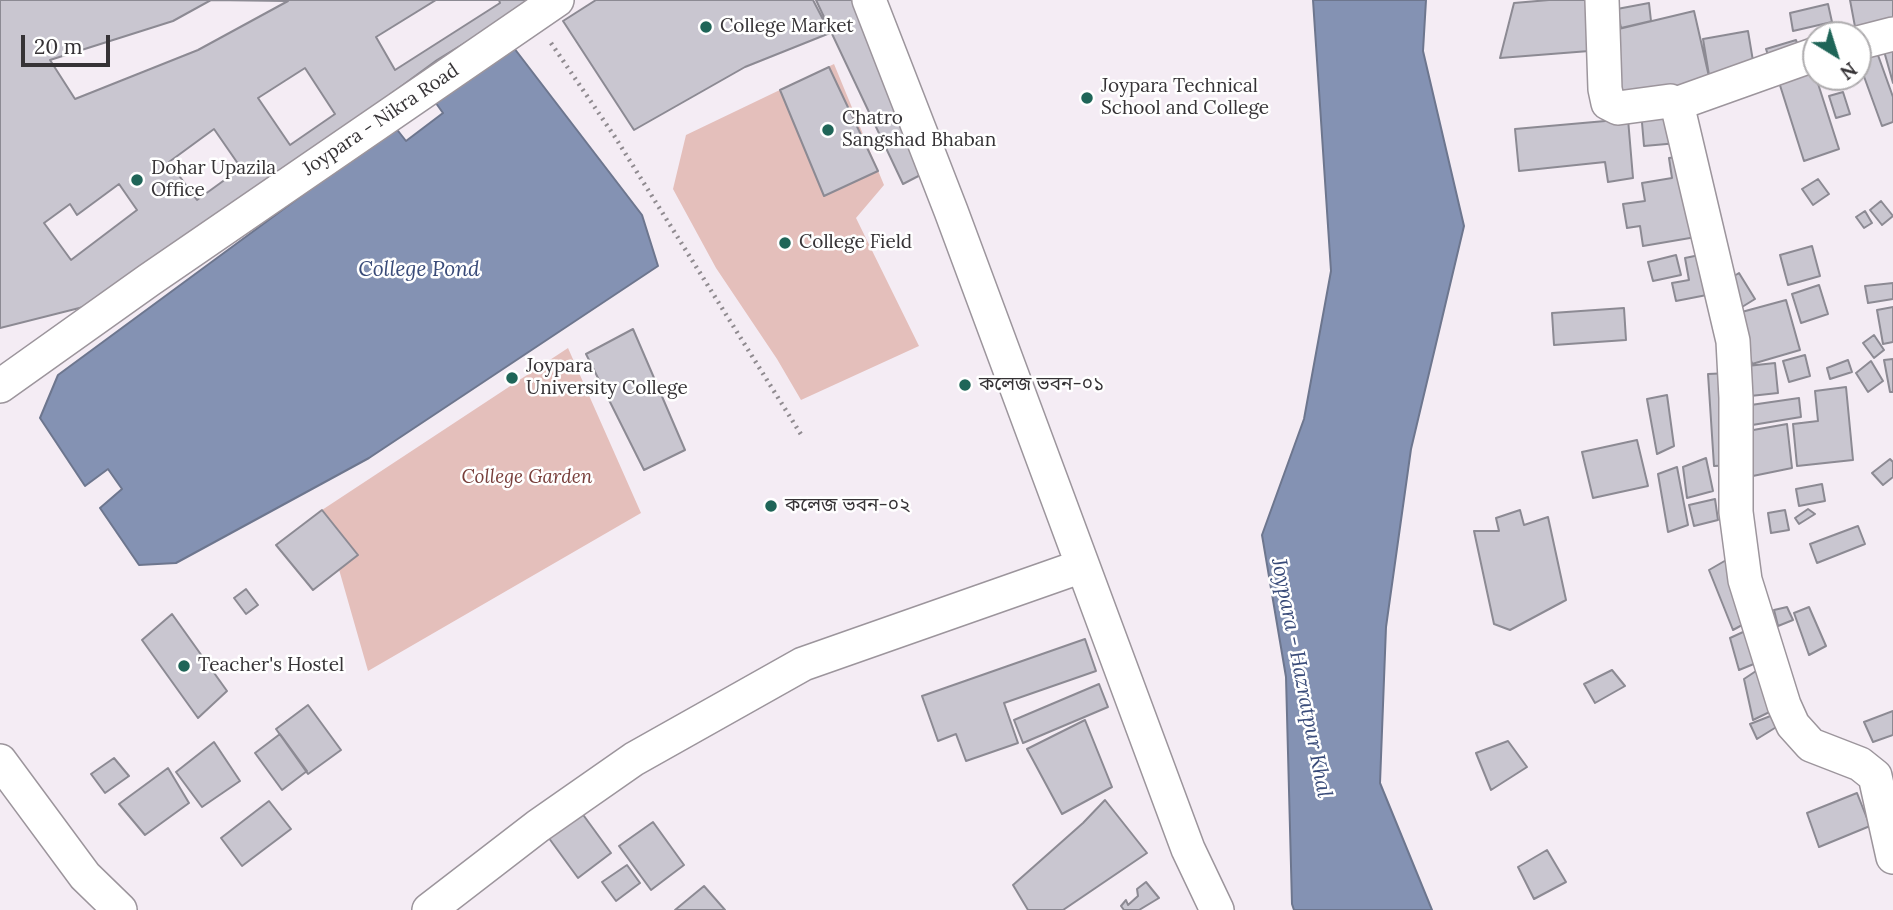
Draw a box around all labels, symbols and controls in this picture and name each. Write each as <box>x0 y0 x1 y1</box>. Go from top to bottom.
place label: College Market <box>720 16 854 38</box>
marker: College Market <box>698 19 714 35</box>
scale bar <box>24 21 114 65</box>
north arrow <box>1802 21 1872 91</box>
text: 20 m <box>34 33 83 60</box>
text: N <box>1836 57 1862 85</box>
street label: Joypara - Nikra Road <box>299 59 463 181</box>
place label: Joypara Technical School and College <box>1101 76 1269 120</box>
marker: Joypara Technical School and College <box>1079 90 1095 106</box>
place label: Chatro Sangshad Bhaban <box>842 108 996 152</box>
marker: Chatro Sangshad Bhaban <box>820 122 836 138</box>
place label: Dohar Upazila Office <box>151 158 276 202</box>
marker: Dohar Upazila Office <box>129 172 145 188</box>
place label: College Field <box>799 232 912 254</box>
marker: College Field <box>777 235 793 251</box>
water label: College Pond <box>358 257 480 283</box>
place label: Joypara University College <box>526 356 688 400</box>
marker: Joypara University College <box>504 370 520 386</box>
place label: কলেজ ভবন-০১ <box>979 374 1104 396</box>
marker: কলেজ ভবন-০১ <box>957 377 973 393</box>
park label: College Garden <box>461 467 593 489</box>
place label: কলেজ ভবন-০২ <box>785 495 910 517</box>
marker: কলেজ ভবন-০২ <box>763 498 779 514</box>
water label: Joypara - Hazratpur Khal <box>1265 556 1337 800</box>
place label: Teacher's Hostel <box>198 655 344 677</box>
marker: Teacher's Hostel <box>176 658 192 674</box>

